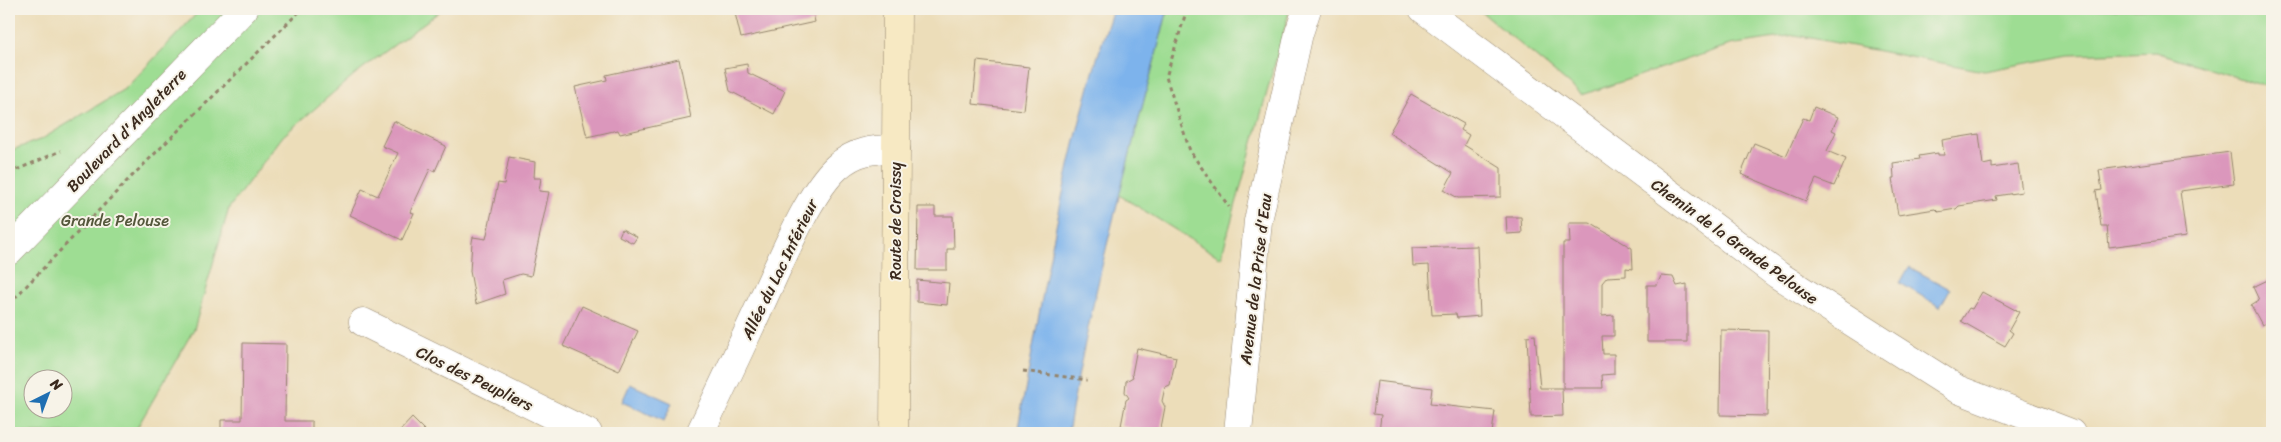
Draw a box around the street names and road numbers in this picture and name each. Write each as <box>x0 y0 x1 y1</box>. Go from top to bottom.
street label: Boulevard d'Angleterre <box>59 61 194 199</box>
street label: Route de Croissy <box>881 161 910 280</box>
street label: Chemin de la Grande Pelouse <box>1645 170 1825 312</box>
street label: Avenue de la Prise d'Eau <box>1230 191 1280 367</box>
street label: Allée du Lac Inférieur <box>732 193 827 345</box>
street label: Clos des Peupliers <box>411 337 539 420</box>

